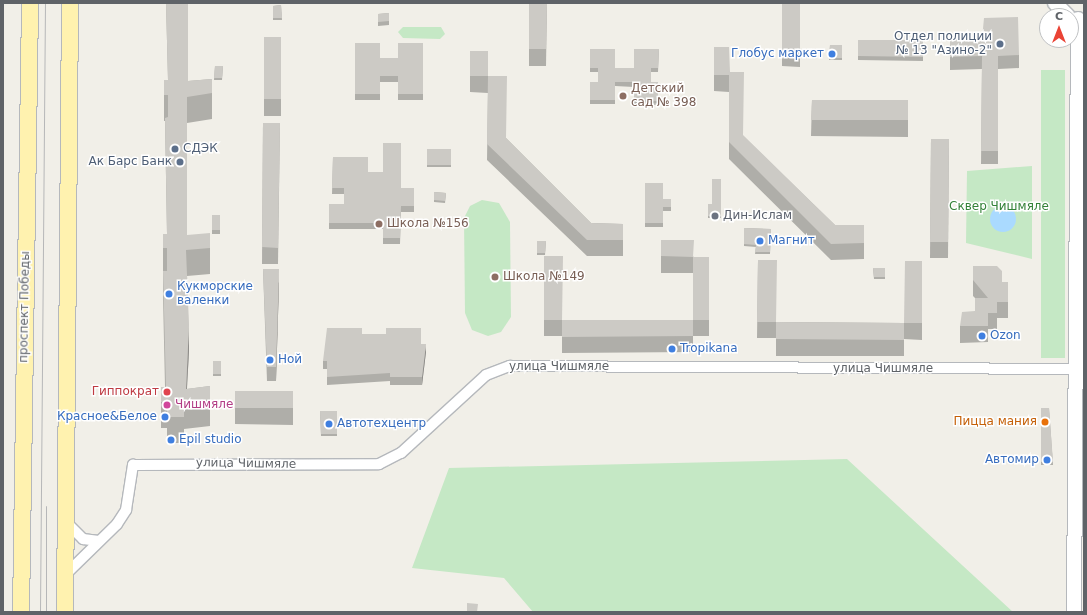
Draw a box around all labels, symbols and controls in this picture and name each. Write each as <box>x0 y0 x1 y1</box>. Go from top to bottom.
north arrow <box>1039 8 1079 48</box>
text: С <box>1055 10 1063 23</box>
place label: Отдел полиции № 13 "Азино-2" <box>894 30 992 58</box>
marker: Отдел полиции № 13 "Азино-2" <box>995 39 1005 49</box>
place label: Глобус маркет <box>731 47 824 61</box>
marker: Глобус маркет <box>827 49 837 59</box>
place label: Детский сад № 398 <box>631 82 696 110</box>
marker: Детский сад № 398 <box>618 91 628 101</box>
place label: СДЭК <box>183 142 218 156</box>
marker: СДЭК <box>170 144 180 154</box>
place label: Ак Барс Банк <box>88 155 172 169</box>
marker: Ак Барс Банк <box>175 157 185 167</box>
park label: Сквер Чишмяле <box>949 200 1049 214</box>
place label: Дин-Ислам <box>723 209 792 223</box>
marker: Дин-Ислам <box>710 211 720 221</box>
place label: Школа №156 <box>387 217 469 231</box>
marker: Школа №156 <box>374 219 384 229</box>
place label: Магнит <box>768 234 815 248</box>
marker: Магнит <box>755 236 765 246</box>
street label: проспект Победы <box>17 251 33 363</box>
place label: Школа №149 <box>503 270 585 284</box>
marker: Школа №149 <box>490 272 500 282</box>
place label: Кукморские валенки <box>177 280 253 308</box>
marker: Кукморские валенки <box>164 289 174 299</box>
place label: Ozon <box>990 329 1021 343</box>
marker: Ozon <box>977 331 987 341</box>
place label: Tropikana <box>680 342 738 356</box>
marker: Tropikana <box>667 344 677 354</box>
place label: Ной <box>278 353 302 367</box>
marker: Ной <box>265 355 275 365</box>
street label: улица Чишмяле <box>509 360 609 374</box>
street label: улица Чишмяле <box>833 362 933 376</box>
place label: Гиппократ <box>92 385 159 399</box>
marker: Гиппократ <box>162 387 172 397</box>
place label: Чишмяле <box>175 398 233 412</box>
marker: Чишмяле <box>162 400 172 410</box>
place label: Красное&Белое <box>57 410 157 424</box>
marker: Красное&Белое <box>160 412 170 422</box>
place label: Пицца мания <box>953 415 1037 429</box>
place label: Автотехцентр <box>337 417 426 431</box>
marker: Пицца мания <box>1040 417 1050 427</box>
marker: Автотехцентр <box>324 419 334 429</box>
place label: Epil studio <box>179 433 242 447</box>
marker: Epil studio <box>166 435 176 445</box>
place label: Автомир <box>985 453 1039 467</box>
marker: Автомир <box>1042 455 1052 465</box>
street label: улица Чишмяле <box>196 456 296 472</box>

